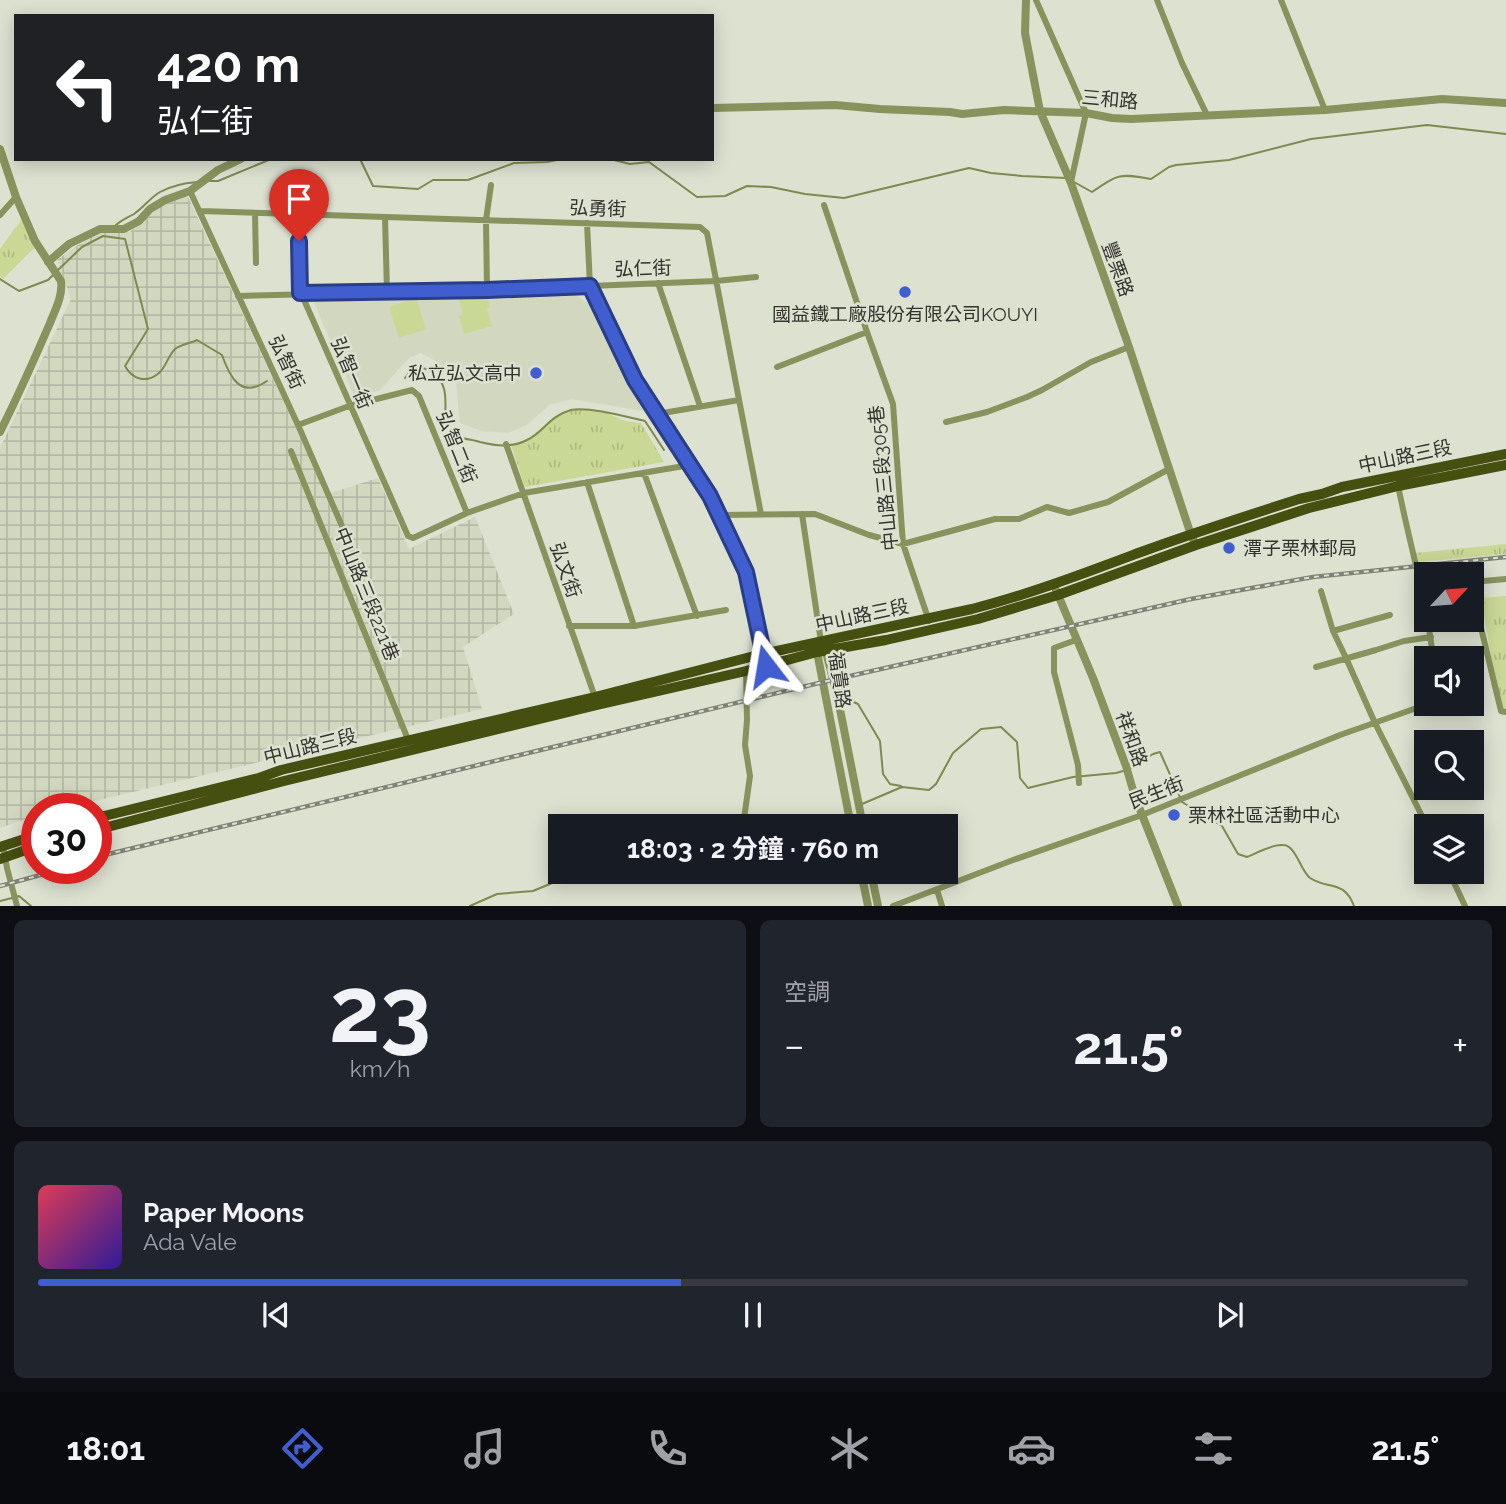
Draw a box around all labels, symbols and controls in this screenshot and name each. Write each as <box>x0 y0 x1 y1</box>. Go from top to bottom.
text: 420 m <box>157 36 300 93</box>
icon: left <box>42 42 133 133</box>
street label: 三和路 <box>1081 86 1139 112</box>
text: 弘仁街 <box>157 102 253 139</box>
pin <box>269 169 329 241</box>
icon: arrive <box>280 180 318 218</box>
street label: 弘勇街 <box>569 196 627 220</box>
street label: 豐栗路 <box>1098 238 1138 300</box>
street label: 弘仁街 <box>614 256 672 280</box>
marker: 國益鐵工廠股份有限公司KOUYI <box>897 284 913 300</box>
place label: 國益鐵工廠股份有限公司KOUYI <box>772 303 1038 325</box>
street label: 弘智街 <box>265 332 309 392</box>
street label: 弘智一街 <box>327 334 377 412</box>
place label: 私立弘文高中 <box>408 362 522 384</box>
marker: 私立弘文高中 <box>528 365 544 381</box>
street label: 中山路三段305巷 <box>864 404 902 552</box>
street label: 弘智二街 <box>433 408 481 486</box>
street label: 中山路三段 <box>1356 435 1454 477</box>
street label: 中山路三段221巷 <box>330 524 404 664</box>
place label: 潭子栗林郵局 <box>1243 537 1357 559</box>
street label: 弘文街 <box>546 539 586 601</box>
marker: 潭子栗林郵局 <box>1221 540 1237 556</box>
north arrow <box>1414 562 1484 632</box>
map controls <box>1414 562 1484 884</box>
street label: 中山路三段 <box>813 594 911 636</box>
position arrow <box>729 629 803 703</box>
button: sound <box>1414 646 1484 716</box>
street label: 福貴路 <box>825 650 855 710</box>
street label: 祥和路 <box>1112 708 1152 770</box>
street label: 中山路三段 <box>261 724 359 768</box>
button: search <box>1414 730 1484 800</box>
street label: 民生街 <box>1125 772 1187 812</box>
speed limit sign: 30 <box>21 793 112 884</box>
place label: 栗林社區活動中心 <box>1188 804 1340 826</box>
marker: 栗林社區活動中心 <box>1166 807 1182 823</box>
button: layers <box>1414 814 1484 884</box>
text: 18:03 · 2 分鐘 · 760 m <box>627 834 879 864</box>
text: 23 <box>329 956 431 1063</box>
text: 空調 <box>784 978 830 1005</box>
text: 21.5° <box>1073 1015 1184 1076</box>
text: − <box>784 1023 804 1068</box>
text: + <box>1452 1023 1468 1068</box>
text: km/h <box>350 1055 410 1082</box>
text: Paper Moons <box>143 1198 304 1228</box>
text: Ada Vale <box>143 1228 237 1255</box>
icon: previous <box>257 1296 295 1334</box>
icon: pause <box>734 1296 772 1334</box>
icon: next <box>1211 1296 1249 1334</box>
icon: directions <box>278 1424 327 1473</box>
icon: music <box>460 1424 509 1473</box>
icon: phone <box>643 1424 692 1473</box>
icon: climate <box>825 1424 874 1473</box>
icon: car <box>1007 1424 1056 1473</box>
icon: filters <box>1189 1424 1238 1473</box>
text: 18:01 <box>67 1430 145 1467</box>
text: 21.5° <box>1371 1430 1439 1467</box>

